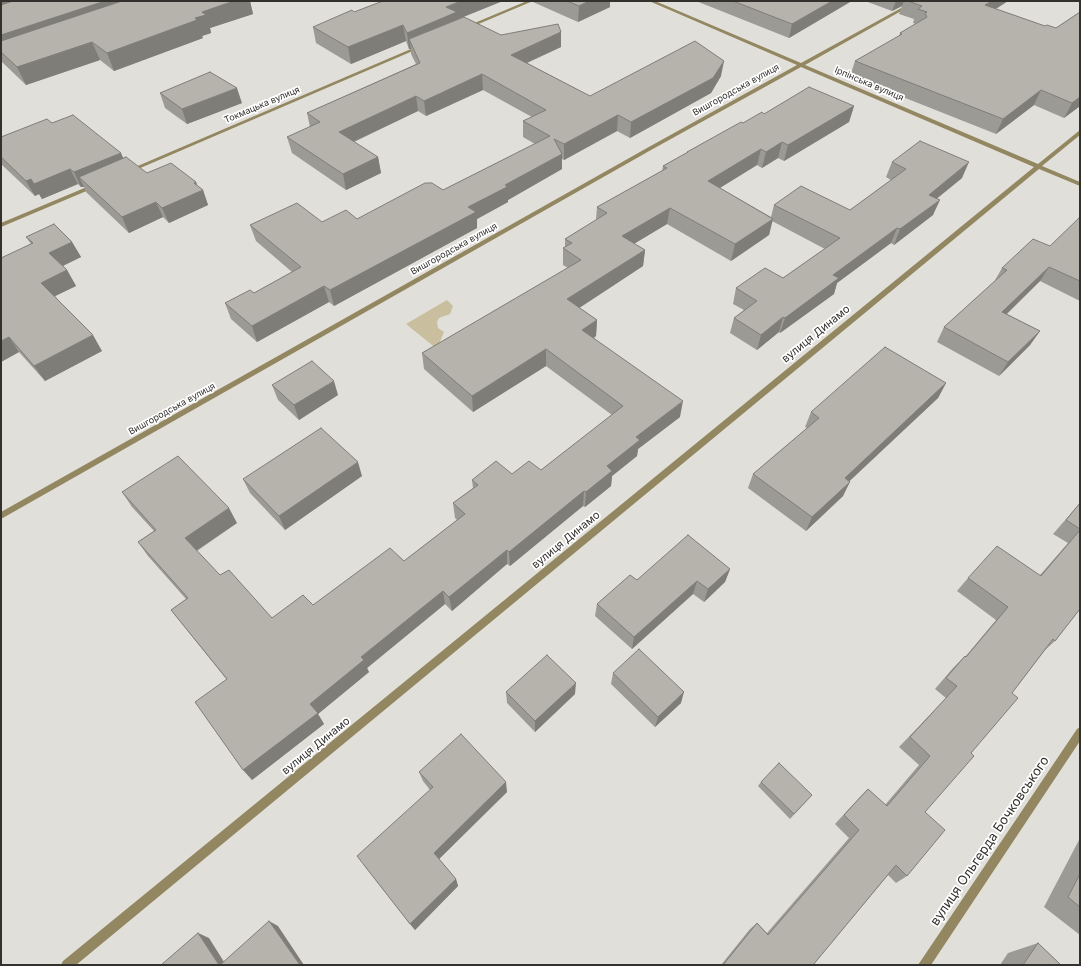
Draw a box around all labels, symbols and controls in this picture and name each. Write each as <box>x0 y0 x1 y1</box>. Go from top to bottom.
street label: Вишгородська вулиця <box>691 62 781 118</box>
street label: Ірпінська вулиця <box>833 65 905 103</box>
street label: Токмацька вулиця <box>223 84 301 126</box>
street label: Вишгородська вулиця <box>409 221 499 277</box>
street label: вулиця Динамо <box>779 303 853 365</box>
street label: Вишгородська вулиця <box>127 381 217 437</box>
street label: вулиця Динамо <box>529 509 603 571</box>
street label: вулиця Динамо <box>279 715 353 777</box>
street label: вулиця Ольгерда Бочковського <box>927 753 1053 929</box>

